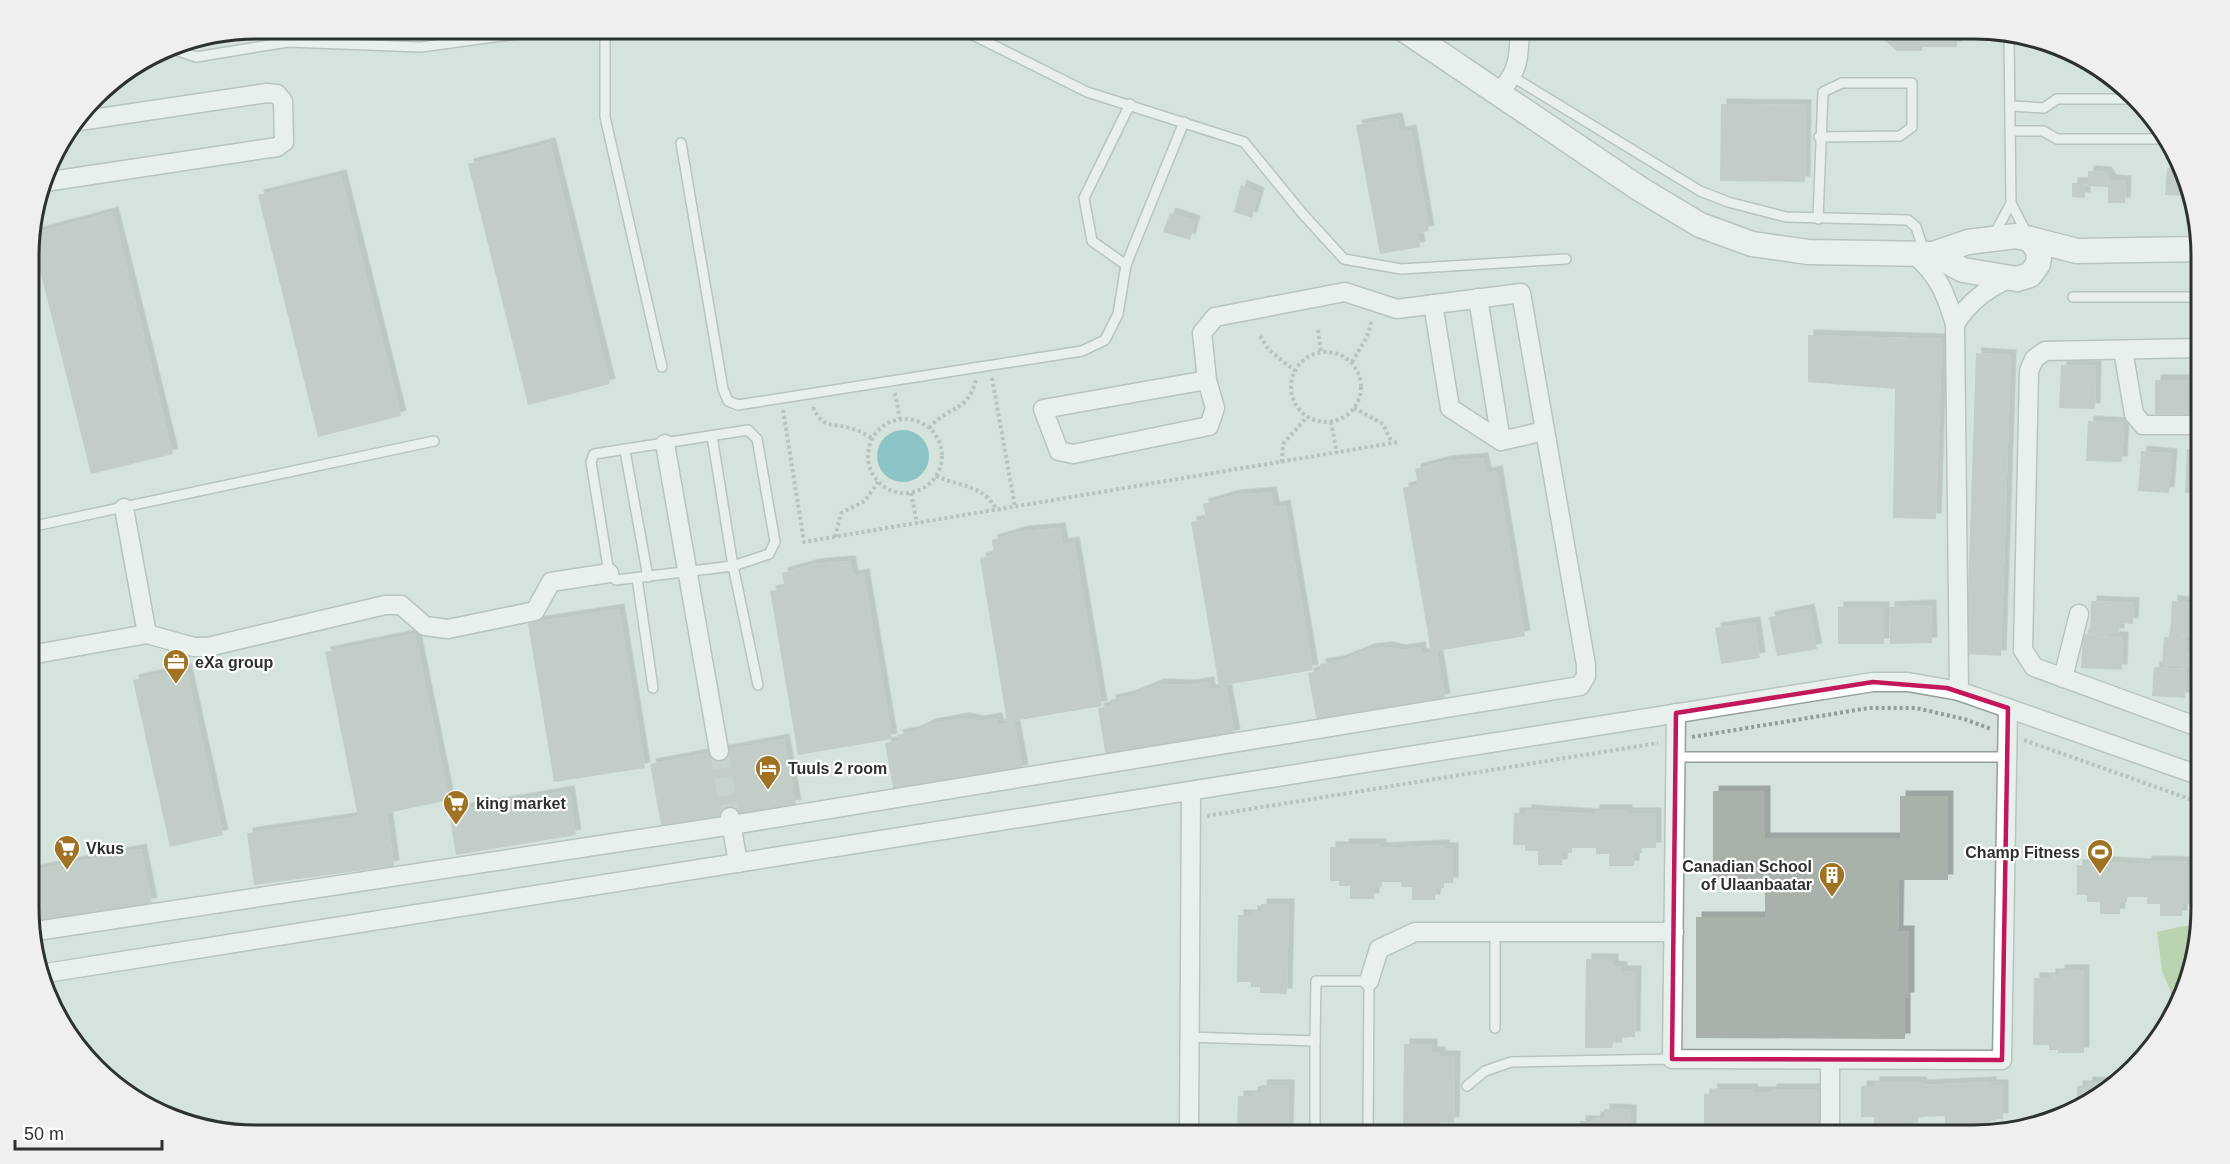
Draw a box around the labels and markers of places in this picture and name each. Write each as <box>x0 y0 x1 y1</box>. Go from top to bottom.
office icon: eXa group <box>161 647 191 685</box>
place label: eXa group <box>195 654 273 671</box>
hotel icon: Tuuls 2 room <box>753 753 783 791</box>
place label: Tuuls 2 room <box>788 760 887 777</box>
supermarket icon: king market <box>441 788 471 826</box>
place label: king market <box>476 795 566 812</box>
supermarket icon: Vkus <box>52 833 82 871</box>
sports icon: Champ Fitness <box>2085 837 2115 875</box>
place label: Vkus <box>86 840 124 857</box>
place label: Champ Fitness <box>1965 844 2080 861</box>
place label: Canadian School of Ulaanbaatar <box>1682 858 1812 893</box>
building icon: Canadian School of Ulaanbaatar <box>1817 860 1847 898</box>

